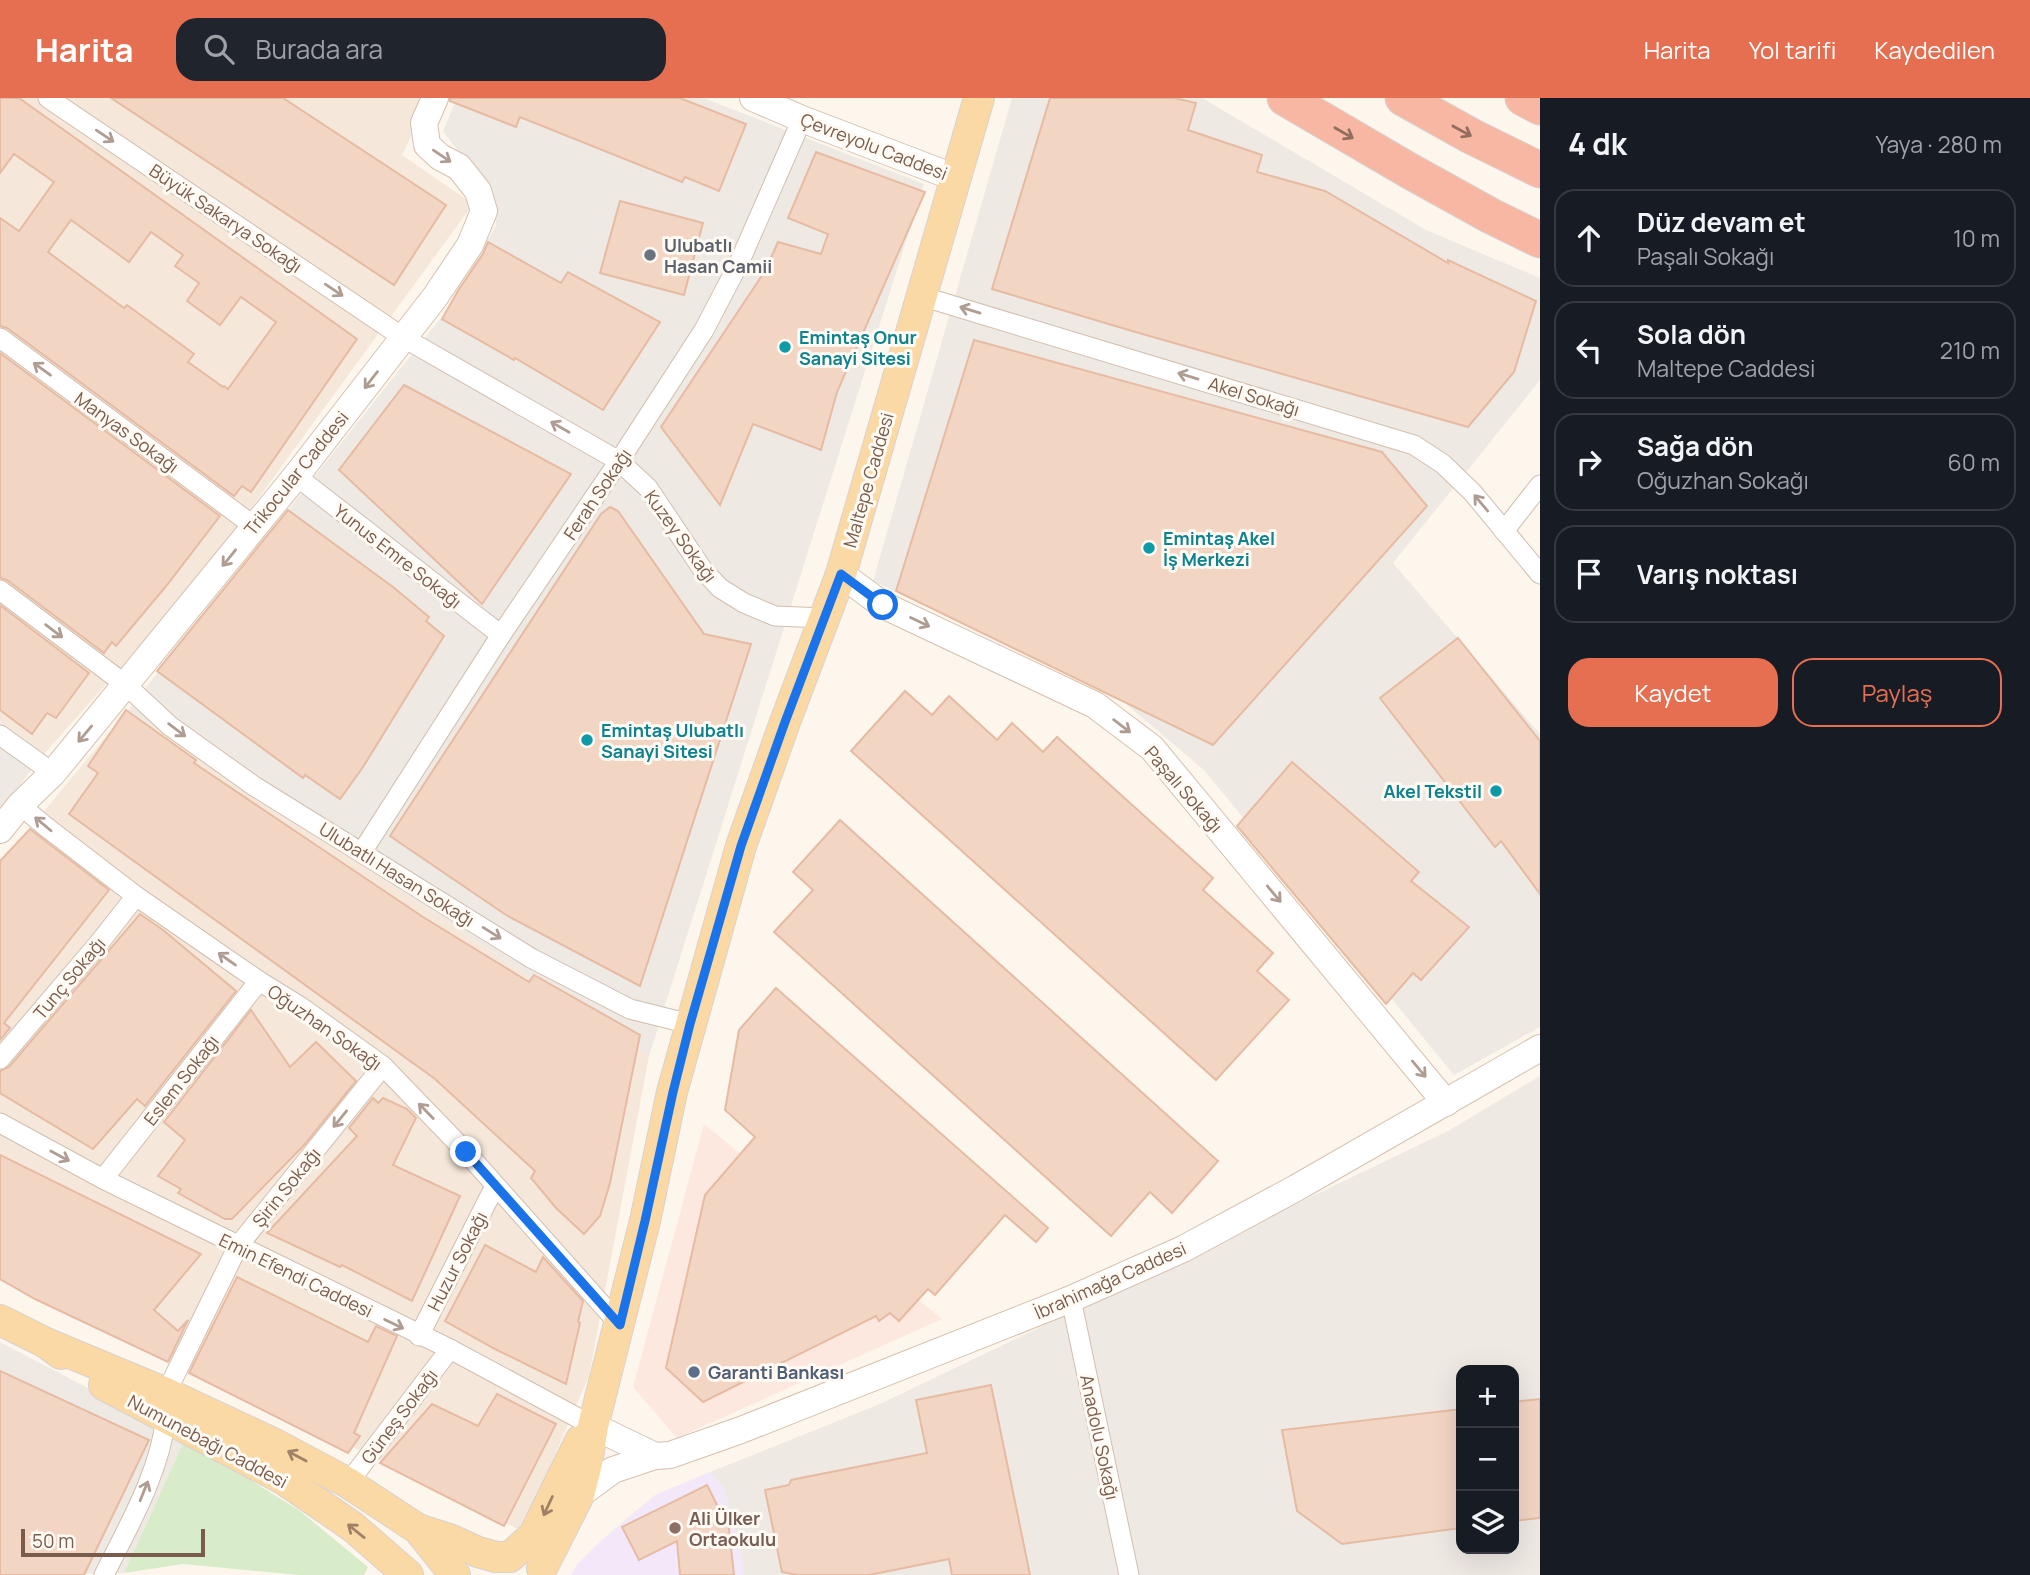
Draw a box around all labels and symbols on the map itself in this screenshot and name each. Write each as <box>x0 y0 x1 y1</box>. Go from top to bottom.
street label: Çevreyolu Caddesi <box>797 107 951 185</box>
one-way arrow <box>1451 125 1472 138</box>
one-way arrow <box>1333 126 1353 140</box>
one-way arrow <box>94 129 114 143</box>
one-way arrow <box>432 149 451 163</box>
street label: Büyük Sakarya Sokağı <box>145 158 307 278</box>
place label: Ulubatlı Hasan Camii <box>664 233 772 278</box>
marker: Ulubatlı Hasan Camii <box>642 247 658 263</box>
one-way arrow <box>324 283 343 298</box>
one-way arrow <box>959 303 981 316</box>
place label: Emintaş Onur Sanayi Sitesi <box>799 325 917 370</box>
marker: Emintaş Onur Sanayi Sitesi <box>777 339 793 355</box>
one-way arrow <box>32 362 51 377</box>
one-way arrow <box>1177 369 1199 382</box>
one-way arrow <box>363 370 378 389</box>
street label: Akel Sokağı <box>1206 371 1302 421</box>
street label: Manyas Sokağı <box>70 386 184 478</box>
street label: Trikocular Caddesi <box>238 406 354 540</box>
street label: Maltepe Caddesi <box>837 410 899 550</box>
one-way arrow <box>550 420 570 434</box>
street label: Ferah Sokağı <box>558 444 636 544</box>
street label: Kuzey Sokağı <box>639 485 723 587</box>
one-way arrow <box>1473 494 1489 512</box>
street label: Yunus Emre Sokağı <box>329 499 467 613</box>
place label: Emintaş Akel İş Merkezi <box>1163 526 1275 571</box>
marker: Emintaş Akel İş Merkezi <box>1141 540 1157 556</box>
one-way arrow <box>221 548 236 566</box>
route start <box>867 589 898 620</box>
one-way arrow <box>909 616 930 630</box>
one-way arrow <box>44 624 63 639</box>
place label: Emintaş Ulubatlı Sanayi Sitesi <box>601 718 744 763</box>
one-way arrow <box>1112 718 1131 733</box>
one-way arrow <box>167 723 186 738</box>
one-way arrow <box>77 725 93 743</box>
marker: Emintaş Ulubatlı Sanayi Sitesi <box>579 732 595 748</box>
street label: Paşalı Sokağı <box>1140 741 1228 837</box>
place label: Akel Tekstil <box>1383 779 1482 803</box>
marker: Akel Tekstil <box>1488 783 1504 799</box>
one-way arrow <box>35 816 53 832</box>
street label: Ulubatlı Hasan Sokağı <box>315 816 479 932</box>
one-way arrow <box>1266 885 1282 903</box>
one-way arrow <box>481 926 501 940</box>
street label: Tunç Sokağı <box>28 932 110 1024</box>
one-way arrow <box>218 952 237 966</box>
street label: Oğuzhan Sokağı <box>263 979 387 1075</box>
street label: Eslem Sokağı <box>138 1030 224 1130</box>
one-way arrow <box>1411 1060 1427 1078</box>
one-way arrow <box>417 1103 434 1120</box>
one-way arrow <box>333 1110 348 1128</box>
route end <box>450 1136 481 1167</box>
street label: Şirin Sokağı <box>247 1142 325 1232</box>
one-way arrow <box>49 1150 70 1163</box>
street label: Huzur Sokağı <box>422 1207 492 1315</box>
street label: Emin Efendi Caddesi <box>215 1227 377 1323</box>
street label: İbrahimağa Caddesi <box>1030 1236 1190 1324</box>
one-way arrow <box>384 1317 404 1331</box>
place label: Garanti Bankası <box>708 1360 844 1384</box>
street label: Güneş Sokağı <box>355 1364 443 1468</box>
marker: Garanti Bankası <box>686 1364 702 1380</box>
street label: Anadolu Sokağı <box>1075 1372 1125 1502</box>
street label: Numunebağı Caddesi <box>124 1389 292 1493</box>
one-way arrow <box>287 1448 308 1462</box>
one-way arrow <box>138 1481 151 1503</box>
one-way arrow <box>541 1495 554 1516</box>
place label: Ali Ülker Ortaokulu <box>689 1506 776 1551</box>
marker: Ali Ülker Ortaokulu <box>667 1520 683 1536</box>
one-way arrow <box>348 1523 366 1538</box>
scale bar <box>21 1526 205 1558</box>

